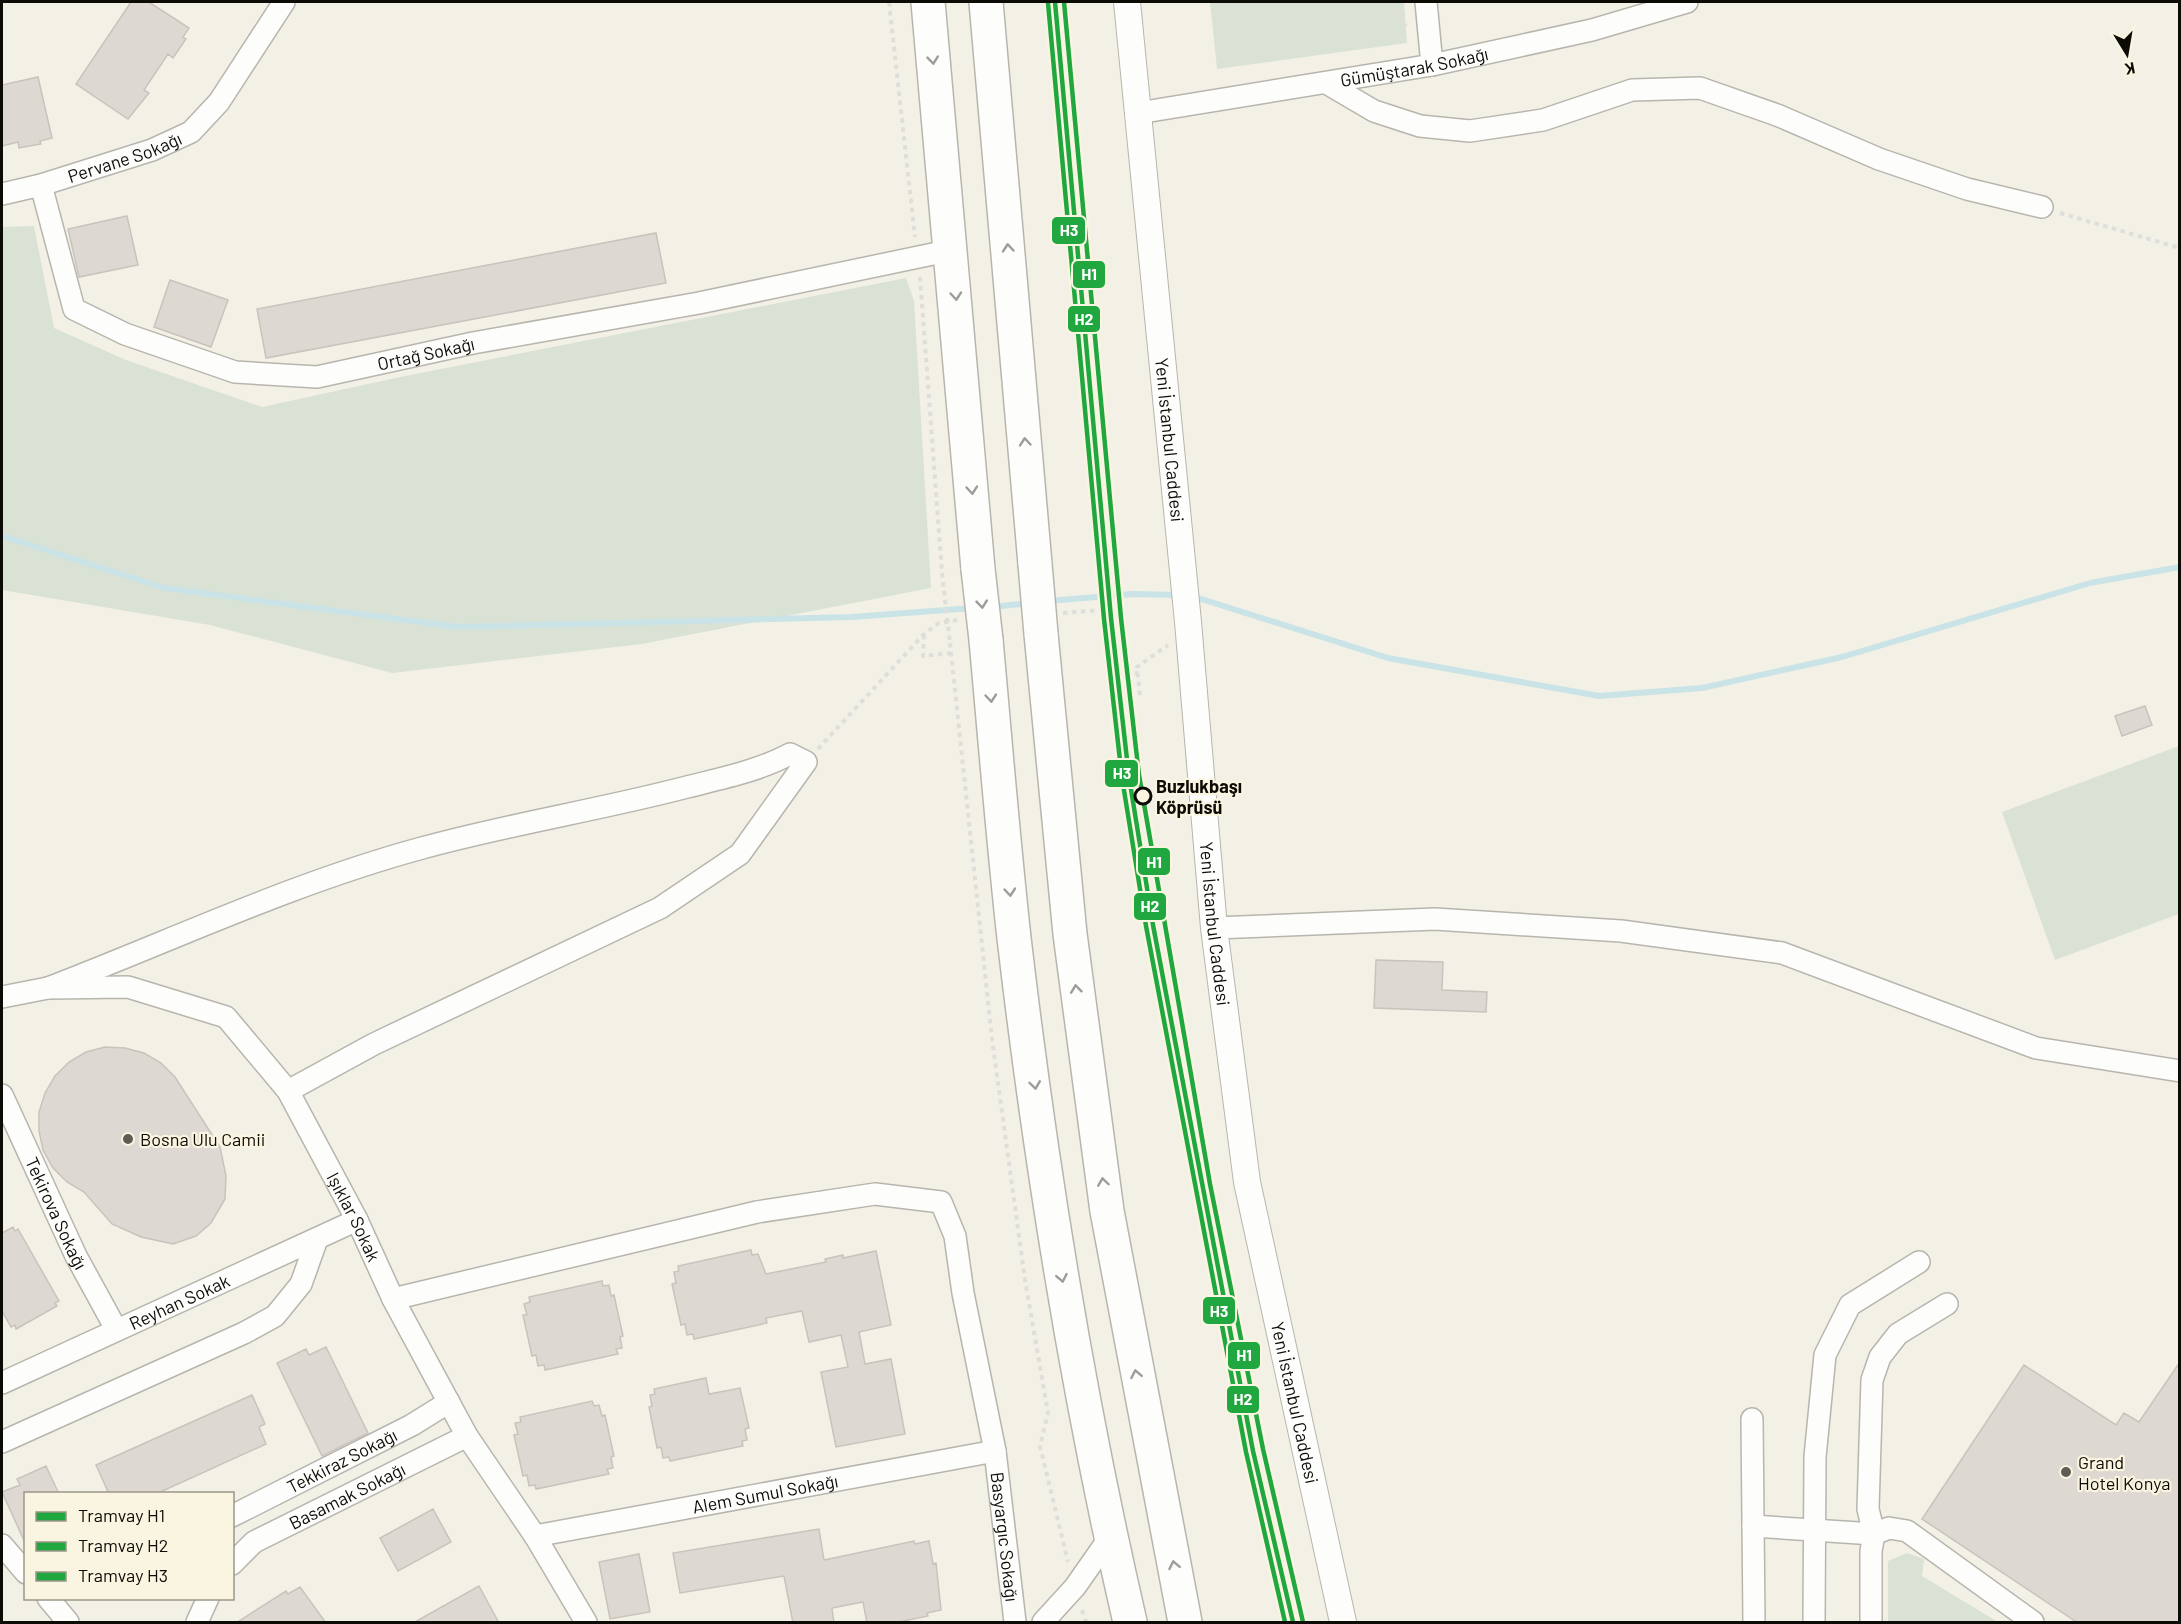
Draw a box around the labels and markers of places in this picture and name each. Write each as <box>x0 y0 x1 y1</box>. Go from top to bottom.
place label: Buzlukbaşı Köprüsü <box>1156 775 1242 818</box>
marker: Buzlukbaşı Köprüsü <box>1134 787 1152 805</box>
place label: Bosna Ulu Camii <box>140 1128 265 1150</box>
marker: Bosna Ulu Camii <box>121 1132 135 1146</box>
place label: Grand Hotel Konya <box>2078 1451 2170 1494</box>
marker: Grand Hotel Konya <box>2059 1465 2073 1479</box>

